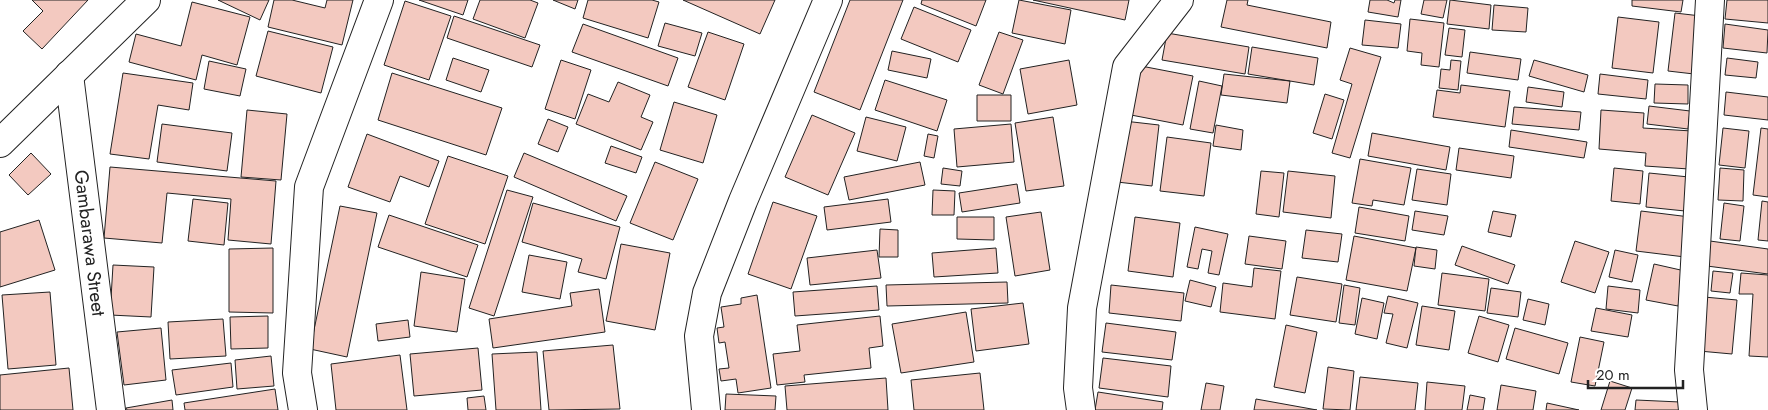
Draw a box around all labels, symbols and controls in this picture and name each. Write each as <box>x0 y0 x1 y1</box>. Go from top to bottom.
street label: Gambarawa Street <box>68 168 112 318</box>
scale bar <box>1588 358 1683 390</box>
text: 20 m <box>1596 364 1630 386</box>

